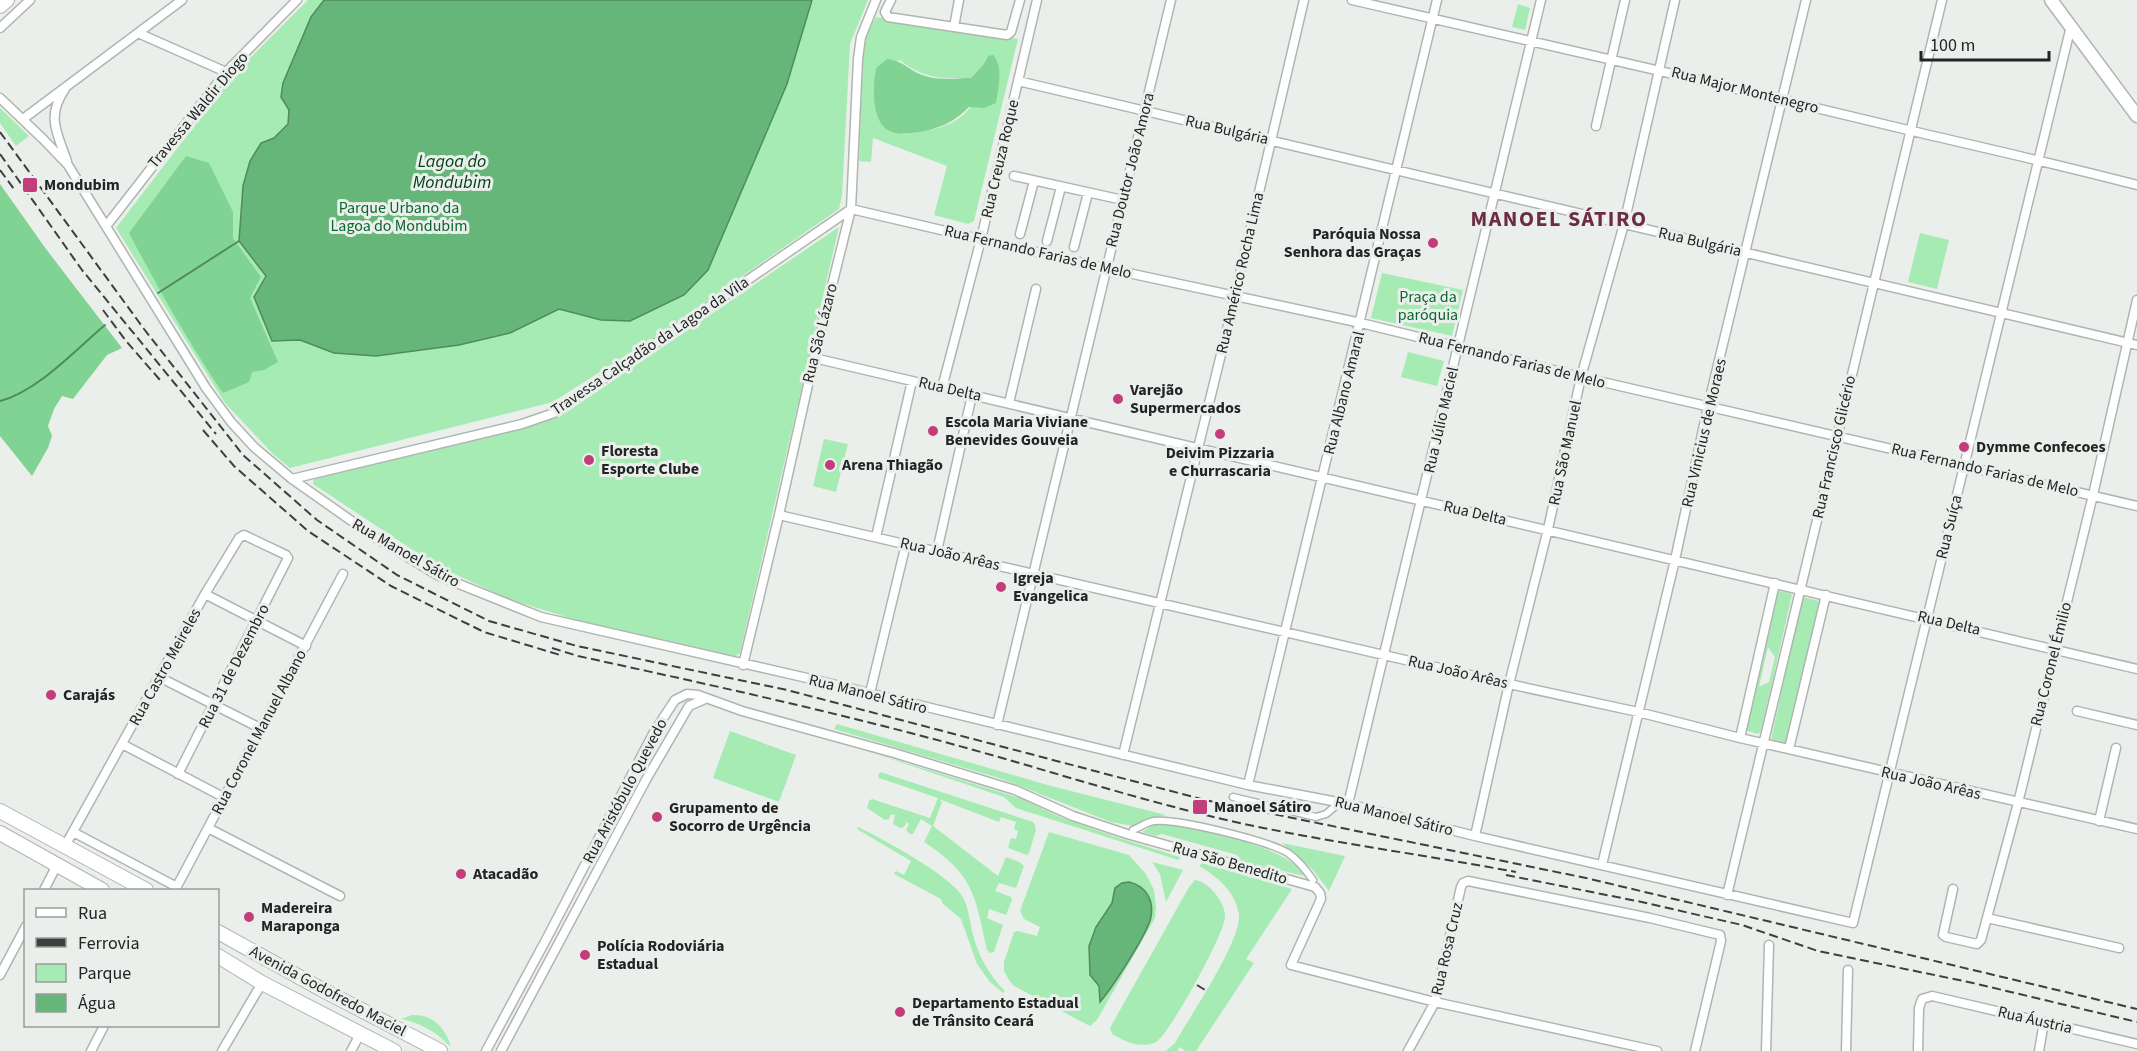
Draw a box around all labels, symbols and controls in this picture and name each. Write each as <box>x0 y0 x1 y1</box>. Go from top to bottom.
scale bar <box>1921 24 2048 62</box>
text: 100 m <box>1930 33 1975 58</box>
street label: Travessa Waldir Diogo <box>143 47 253 173</box>
street label: Rua Major Montenegro <box>1669 61 1821 119</box>
street label: Rua Doutor João Amora <box>1100 90 1160 250</box>
street label: Rua Creuza Roque <box>976 97 1024 220</box>
street label: Rua Bulgária <box>1183 110 1271 150</box>
water label: Lagoa do Mondubim <box>413 149 491 195</box>
place label: Mondubim <box>44 174 120 196</box>
marker: Mondubim <box>21 176 39 194</box>
street label: Rua Américo Rocha Lima <box>1211 190 1269 356</box>
park label: Parque Urbano da Lagoa do Mondubim <box>331 197 467 237</box>
district label: MANOEL SÁTIRO <box>1470 203 1648 235</box>
street label: Rua Fernando Farias de Melo <box>942 220 1134 284</box>
street label: Rua Bulgária <box>1656 222 1744 262</box>
place label: Paróquia Nossa Senhora das Graças <box>1284 223 1421 263</box>
marker: Paróquia Nossa Senhora das Graças <box>1426 236 1440 250</box>
street label: Travessa Calçadão da Lagoa da Vila <box>547 271 753 421</box>
street label: Rua São Lázaro <box>797 281 843 385</box>
park label: Praça da paróquia <box>1398 286 1458 326</box>
street label: Rua Fernando Farias de Melo <box>1416 326 1608 394</box>
street label: Rua Albano Amaral <box>1318 329 1370 457</box>
street label: Rua Vinicius de Moraes <box>1676 356 1732 510</box>
street label: Rua Júlio Maciel <box>1418 365 1464 475</box>
street label: Rua Delta <box>916 371 984 407</box>
street label: Rua Francisco Glicério <box>1807 373 1861 521</box>
place label: Varejão Supermercados <box>1129 379 1241 419</box>
marker: Varejão Supermercados <box>1111 392 1125 406</box>
street label: Rua São Manuel <box>1543 399 1587 507</box>
place label: Escola Maria Viviane Benevides Gouveia <box>945 411 1088 451</box>
marker: Escola Maria Viviane Benevides Gouveia <box>926 424 940 438</box>
marker: Deivim Pizzaria e Churrascaria <box>1213 427 1227 441</box>
place label: Dymme Confecoes <box>1976 436 2106 458</box>
street label: Rua Fernando Farias de Melo <box>1889 438 2081 502</box>
place label: Floresta Esporte Clube <box>601 440 699 480</box>
marker: Dymme Confecoes <box>1957 440 1971 454</box>
place label: Deivim Pizzaria e Churrascaria <box>1166 442 1274 482</box>
marker: Floresta Esporte Clube <box>582 453 596 467</box>
place label: Arena Thiagão <box>841 454 943 476</box>
marker: Arena Thiagão <box>823 458 837 472</box>
street label: Rua Suíça <box>1930 493 1968 561</box>
street label: Rua Delta <box>1441 495 1509 531</box>
street label: Rua Manoel Sátiro <box>348 513 464 593</box>
street label: Rua João Arêas <box>898 532 1002 576</box>
place label: Igreja Evangelica <box>1013 567 1089 607</box>
marker: Igreja Evangelica <box>994 580 1008 594</box>
street label: Rua 31 de Dezembro <box>193 600 275 732</box>
street label: Rua Coronel Émilio <box>2025 600 2077 728</box>
street label: Rua Castro Meireles <box>124 604 206 730</box>
street label: Rua Delta <box>1915 605 1983 641</box>
street label: Rua Coronel Manuel Albano <box>206 646 312 818</box>
street label: Rua João Arêas <box>1406 650 1510 694</box>
street label: Rua Manoel Sátiro <box>807 669 929 719</box>
place label: Carajás <box>63 684 115 706</box>
marker: Carajás <box>44 688 58 702</box>
street label: Rua Aristóbulo Quevedo <box>577 715 673 867</box>
street label: Rua João Arêas <box>1879 761 1983 805</box>
street label: Rua Manoel Sátiro <box>1333 791 1455 841</box>
place label: Manoel Sátiro <box>1214 796 1312 818</box>
place label: Grupamento de Socorro de Urgência <box>669 797 811 837</box>
marker: Manoel Sátiro <box>1191 798 1209 816</box>
marker: Grupamento de Socorro de Urgência <box>650 810 664 824</box>
street label: Rua São Benedito <box>1170 836 1290 890</box>
place label: Atacadão <box>472 863 538 885</box>
marker: Atacadão <box>454 867 468 881</box>
legend <box>24 889 219 1027</box>
place label: Madereira Maraponga <box>261 897 340 937</box>
street label: Rua Rosa Cruz <box>1426 900 1468 998</box>
text: Rua <box>78 901 107 926</box>
marker: Madereira Maraponga <box>242 910 256 924</box>
text: Ferrovia <box>78 931 139 956</box>
place label: Polícia Rodoviária Estadual <box>597 935 724 975</box>
street label: Avenida Godofredo Maciel <box>246 940 410 1042</box>
marker: Polícia Rodoviária Estadual <box>578 948 592 962</box>
text: Parque <box>78 961 131 986</box>
text: Água <box>78 991 116 1016</box>
place label: Departamento Estadual de Trânsito Ceará <box>912 992 1079 1032</box>
street label: Rua Áustria <box>1996 1001 2074 1039</box>
marker: Departamento Estadual de Trânsito Ceará <box>893 1005 907 1019</box>

